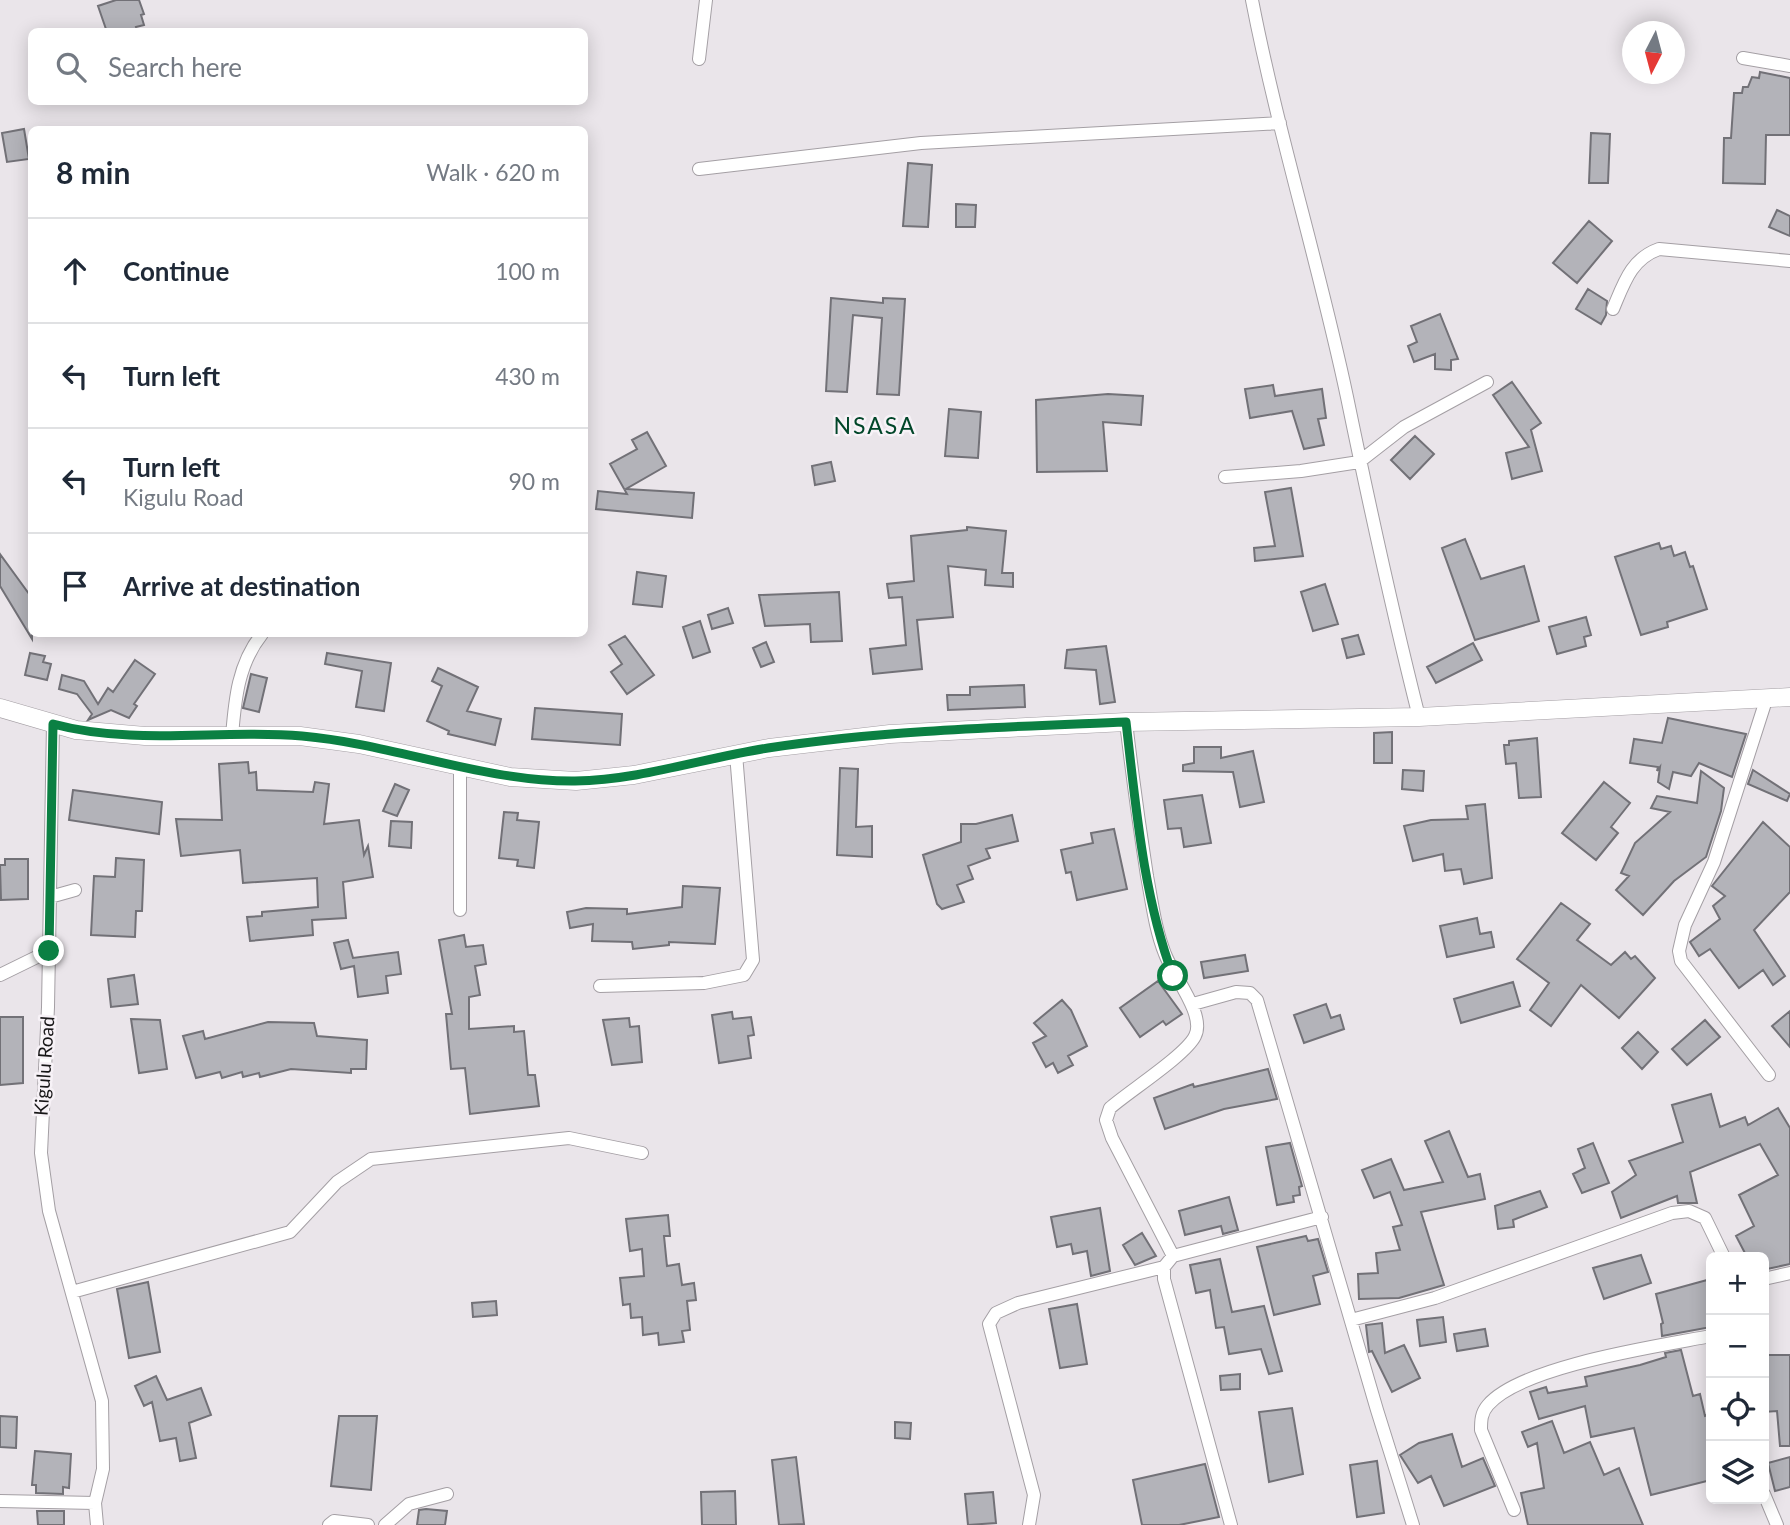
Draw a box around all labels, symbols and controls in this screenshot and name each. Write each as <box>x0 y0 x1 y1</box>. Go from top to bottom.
north arrow <box>1622 21 1685 84</box>
search box <box>28 28 588 105</box>
icon: search <box>52 48 90 86</box>
text: Search here <box>108 51 242 83</box>
text: 8 min <box>56 154 130 190</box>
text: Walk · 620 m <box>426 158 560 186</box>
icon: ahead <box>56 252 94 290</box>
text: Continue <box>123 255 229 287</box>
text: 100 m <box>495 257 560 285</box>
icon: left <box>56 357 94 395</box>
text: Turn left <box>123 360 220 392</box>
text: 430 m <box>495 362 560 390</box>
district label: NSASA <box>833 411 917 439</box>
text: Turn left <box>123 451 220 483</box>
icon: left <box>56 462 94 500</box>
text: 90 m <box>509 467 560 495</box>
text: Kigulu Road <box>123 483 244 511</box>
icon: arrive <box>56 567 94 605</box>
text: Arrive at destination <box>123 570 360 602</box>
route end <box>33 935 64 966</box>
route start <box>1157 960 1188 991</box>
street label: Kigulu Road <box>29 1015 58 1116</box>
map controls <box>1706 1252 1769 1504</box>
button: + <box>1706 1252 1769 1315</box>
button: − <box>1706 1315 1769 1378</box>
button: locate <box>1706 1378 1769 1441</box>
button: layers <box>1706 1441 1769 1504</box>

